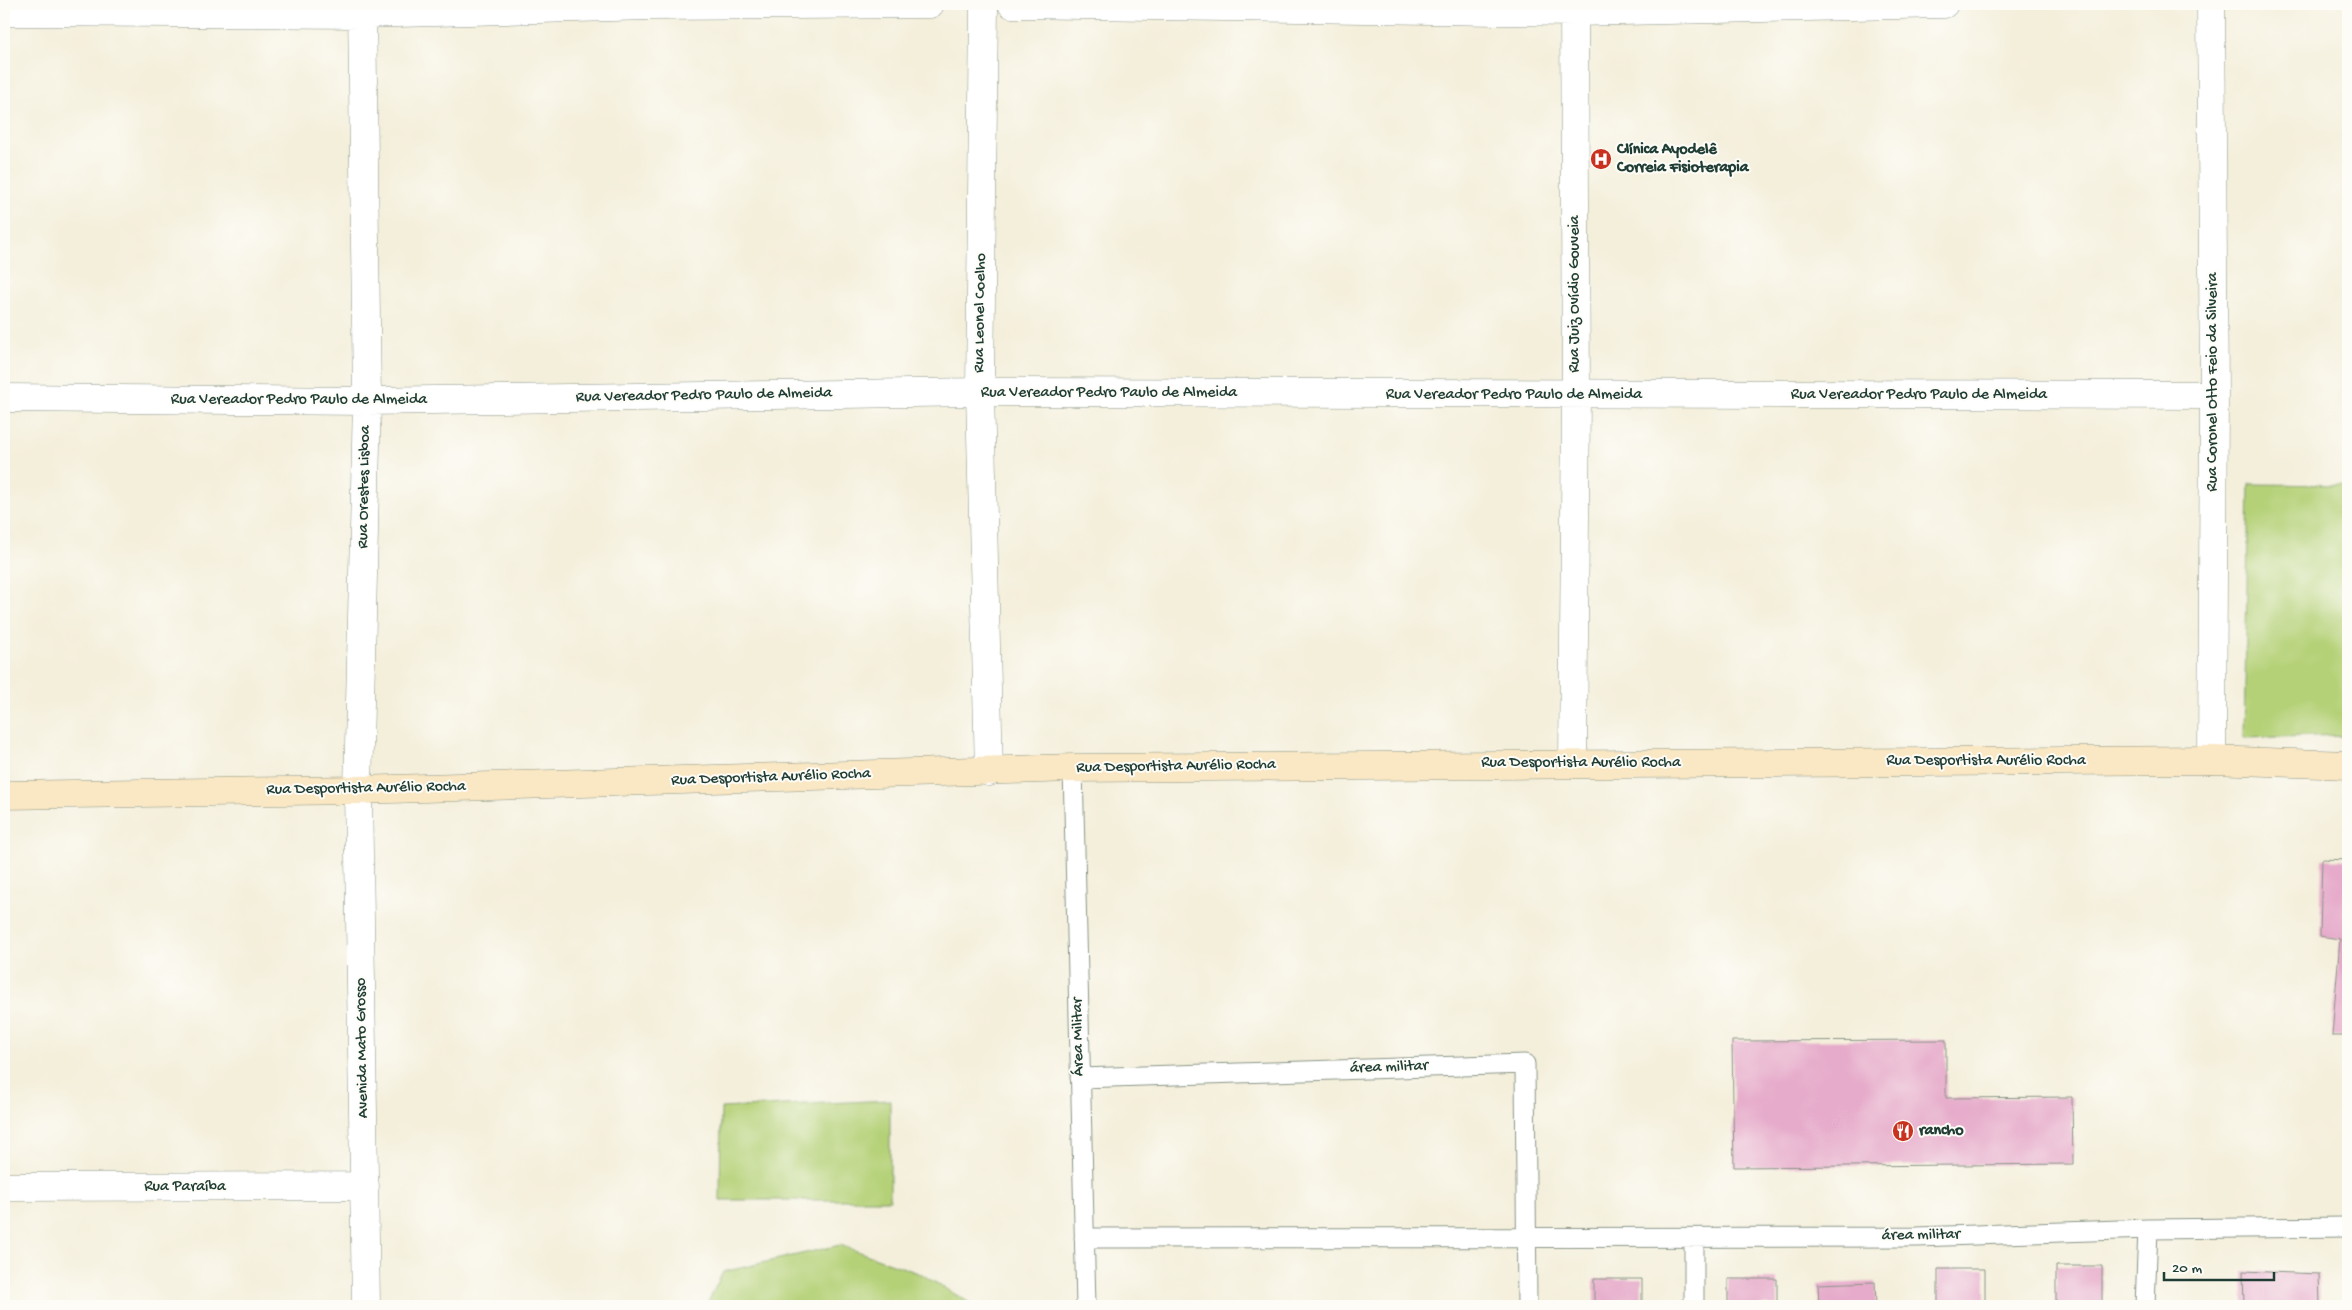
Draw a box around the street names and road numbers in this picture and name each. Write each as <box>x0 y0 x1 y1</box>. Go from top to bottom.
street label: Rua Juiz Ovídio Gouveia <box>1566 214 1585 373</box>
street label: Rua Leonel Coelho <box>970 253 992 373</box>
street label: Rua Coronel Otto Feio da Silveira <box>2204 271 2223 492</box>
street label: Rua Vereador Pedro Paulo de Almeida <box>576 384 833 408</box>
street label: Rua Vereador Pedro Paulo de Almeida <box>981 384 1238 403</box>
street label: Rua Vereador Pedro Paulo de Almeida <box>1386 386 1643 405</box>
street label: Rua Vereador Pedro Paulo de Almeida <box>1791 386 2048 405</box>
street label: Rua Vereador Pedro Paulo de Almeida <box>171 391 428 410</box>
street label: Rua Orestes Lisboa <box>354 424 376 549</box>
street label: Rua Desportista Aurélio Rocha <box>1886 752 2087 771</box>
street label: Rua Desportista Aurélio Rocha <box>1481 754 1682 773</box>
street label: Rua Desportista Aurélio Rocha <box>1076 756 1277 778</box>
street label: Rua Desportista Aurélio Rocha <box>671 765 872 791</box>
street label: Rua Desportista Aurélio Rocha <box>266 778 467 800</box>
street label: Avenida Mato Grosso <box>352 978 374 1118</box>
street label: Área Militar <box>1068 996 1089 1077</box>
street label: área militar <box>1350 1057 1430 1079</box>
street label: Rua Paraíba <box>144 1178 227 1197</box>
street label: área militar <box>1882 1226 1962 1246</box>

